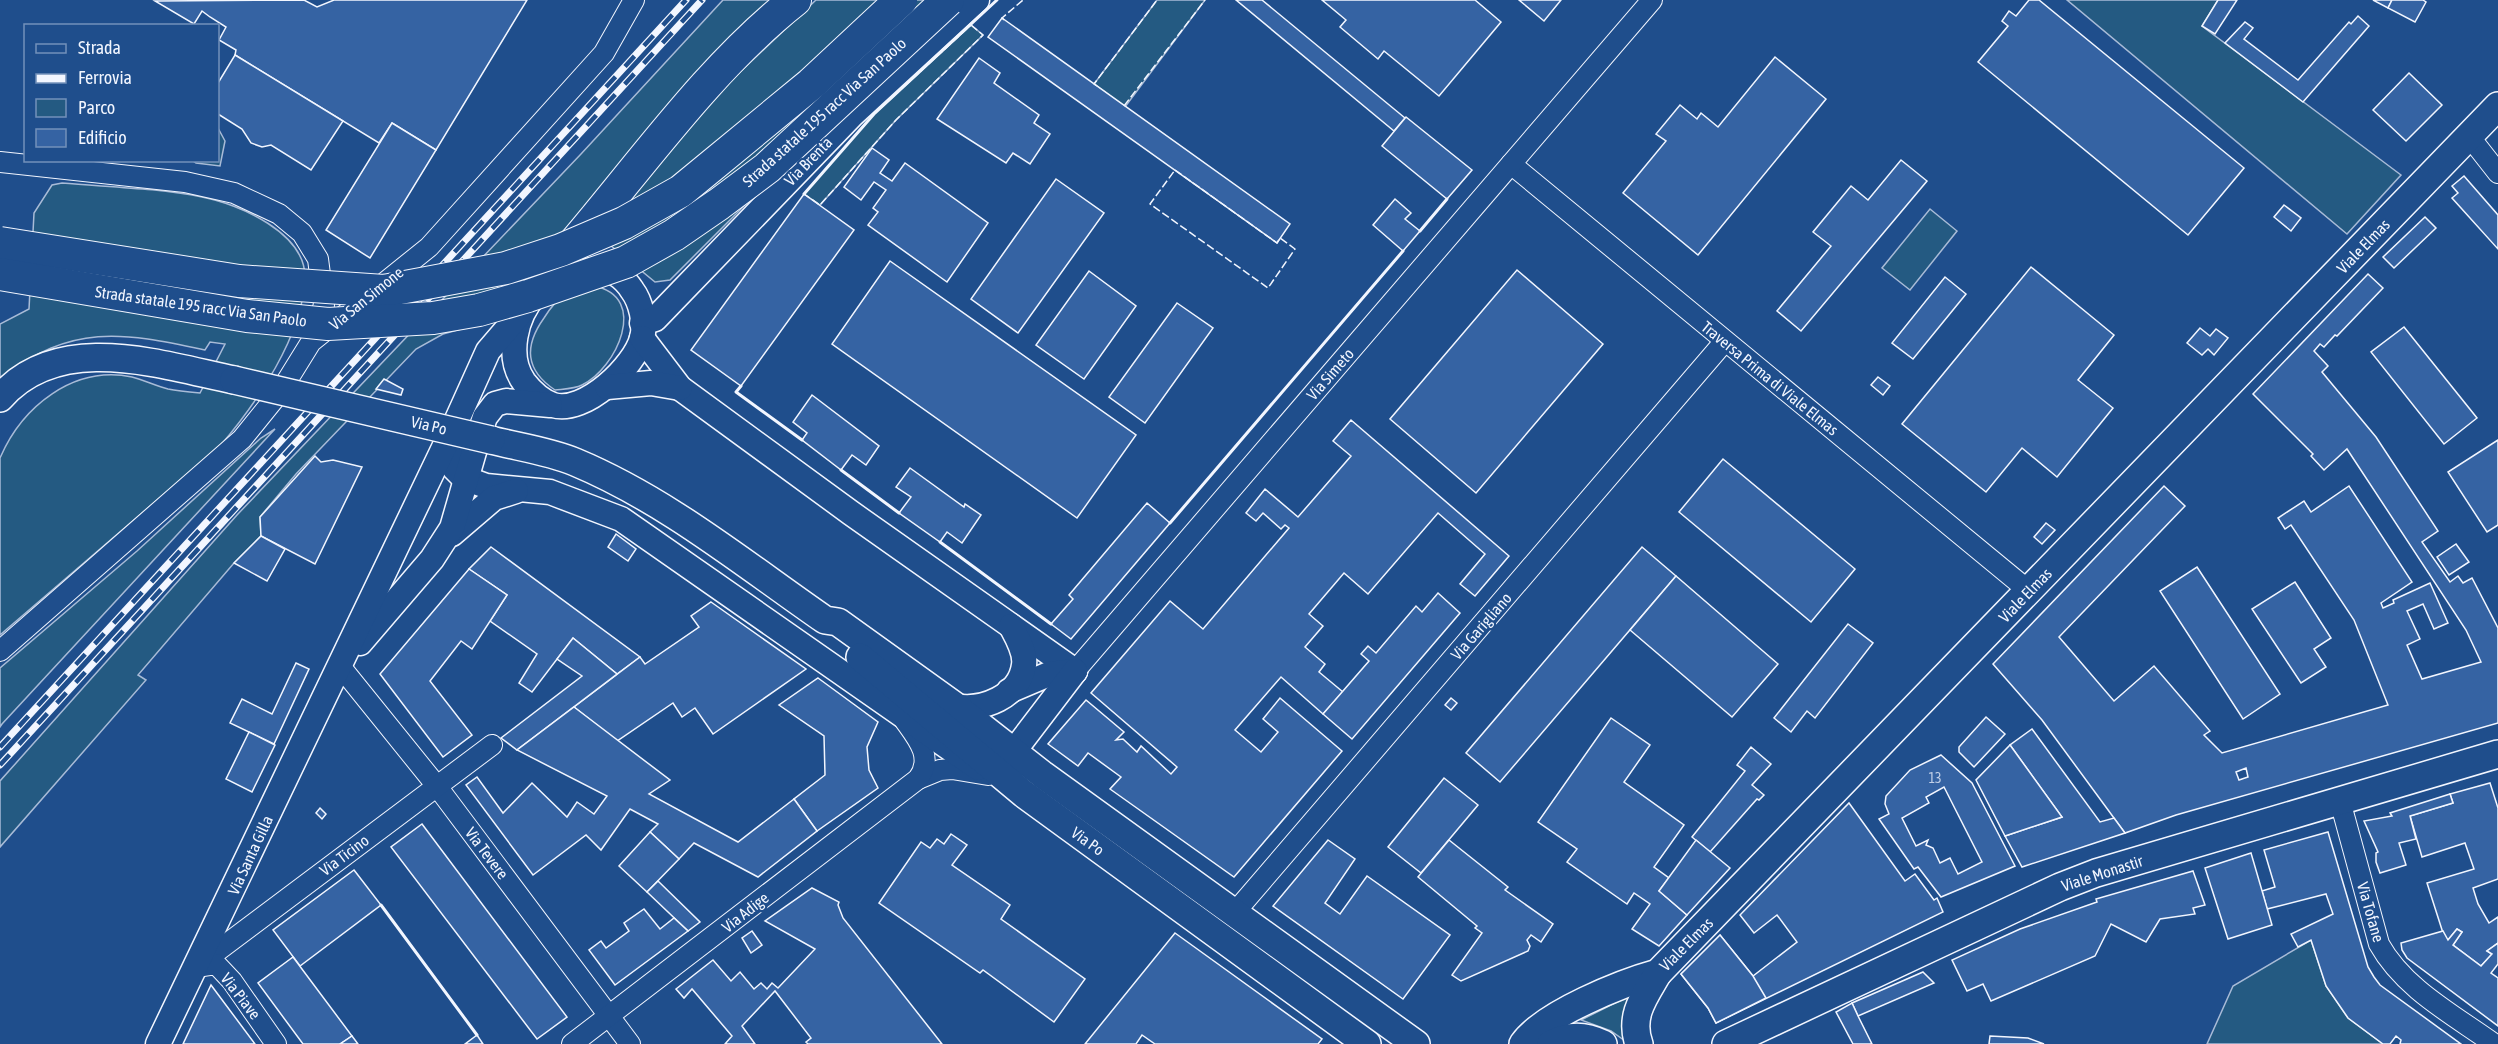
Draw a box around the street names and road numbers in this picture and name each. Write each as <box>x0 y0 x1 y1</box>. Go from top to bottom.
street label: Strada statale 195 racc Via San Paolo <box>739 34 909 190</box>
street label: Via Brenta <box>781 133 835 189</box>
street label: Viale Elmas <box>2333 215 2393 277</box>
street label: Via San Simone <box>325 263 407 333</box>
street label: Strada statale 195 racc Via San Paolo <box>94 282 308 330</box>
street label: Traversa Prima di Viale Elmas <box>1698 317 1842 439</box>
street label: Via Simeto <box>1303 345 1357 403</box>
street label: Via Po <box>409 412 449 438</box>
street label: Viale Elmas <box>1995 564 2055 626</box>
street label: Via Garigliano <box>1447 589 1516 664</box>
street label: Via Santa Gilla <box>224 812 276 898</box>
street label: Via Po <box>1068 823 1108 859</box>
street label: Via Tevere <box>462 824 512 882</box>
street label: Via Ticino <box>316 831 372 879</box>
street label: Viale Monastir <box>2059 851 2145 895</box>
street label: Via Tofane <box>2354 880 2388 944</box>
street label: Via Adige <box>718 888 772 937</box>
street label: Viale Elmas <box>1656 913 1717 974</box>
street label: Via Piave <box>217 969 265 1023</box>

